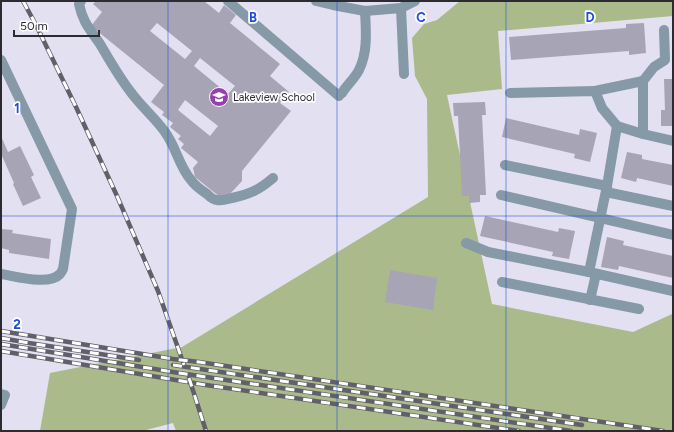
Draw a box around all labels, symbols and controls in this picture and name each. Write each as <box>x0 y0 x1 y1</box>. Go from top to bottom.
text: B <box>249 10 257 25</box>
text: C <box>416 10 426 25</box>
text: D <box>585 10 595 25</box>
scale bar <box>14 12 99 38</box>
text: 50 m <box>20 19 48 33</box>
school or university icon: Lakeview School <box>208 86 230 108</box>
place label: Lakeview School <box>233 91 315 104</box>
text: 1 <box>14 101 20 116</box>
text: 2 <box>13 317 21 332</box>

